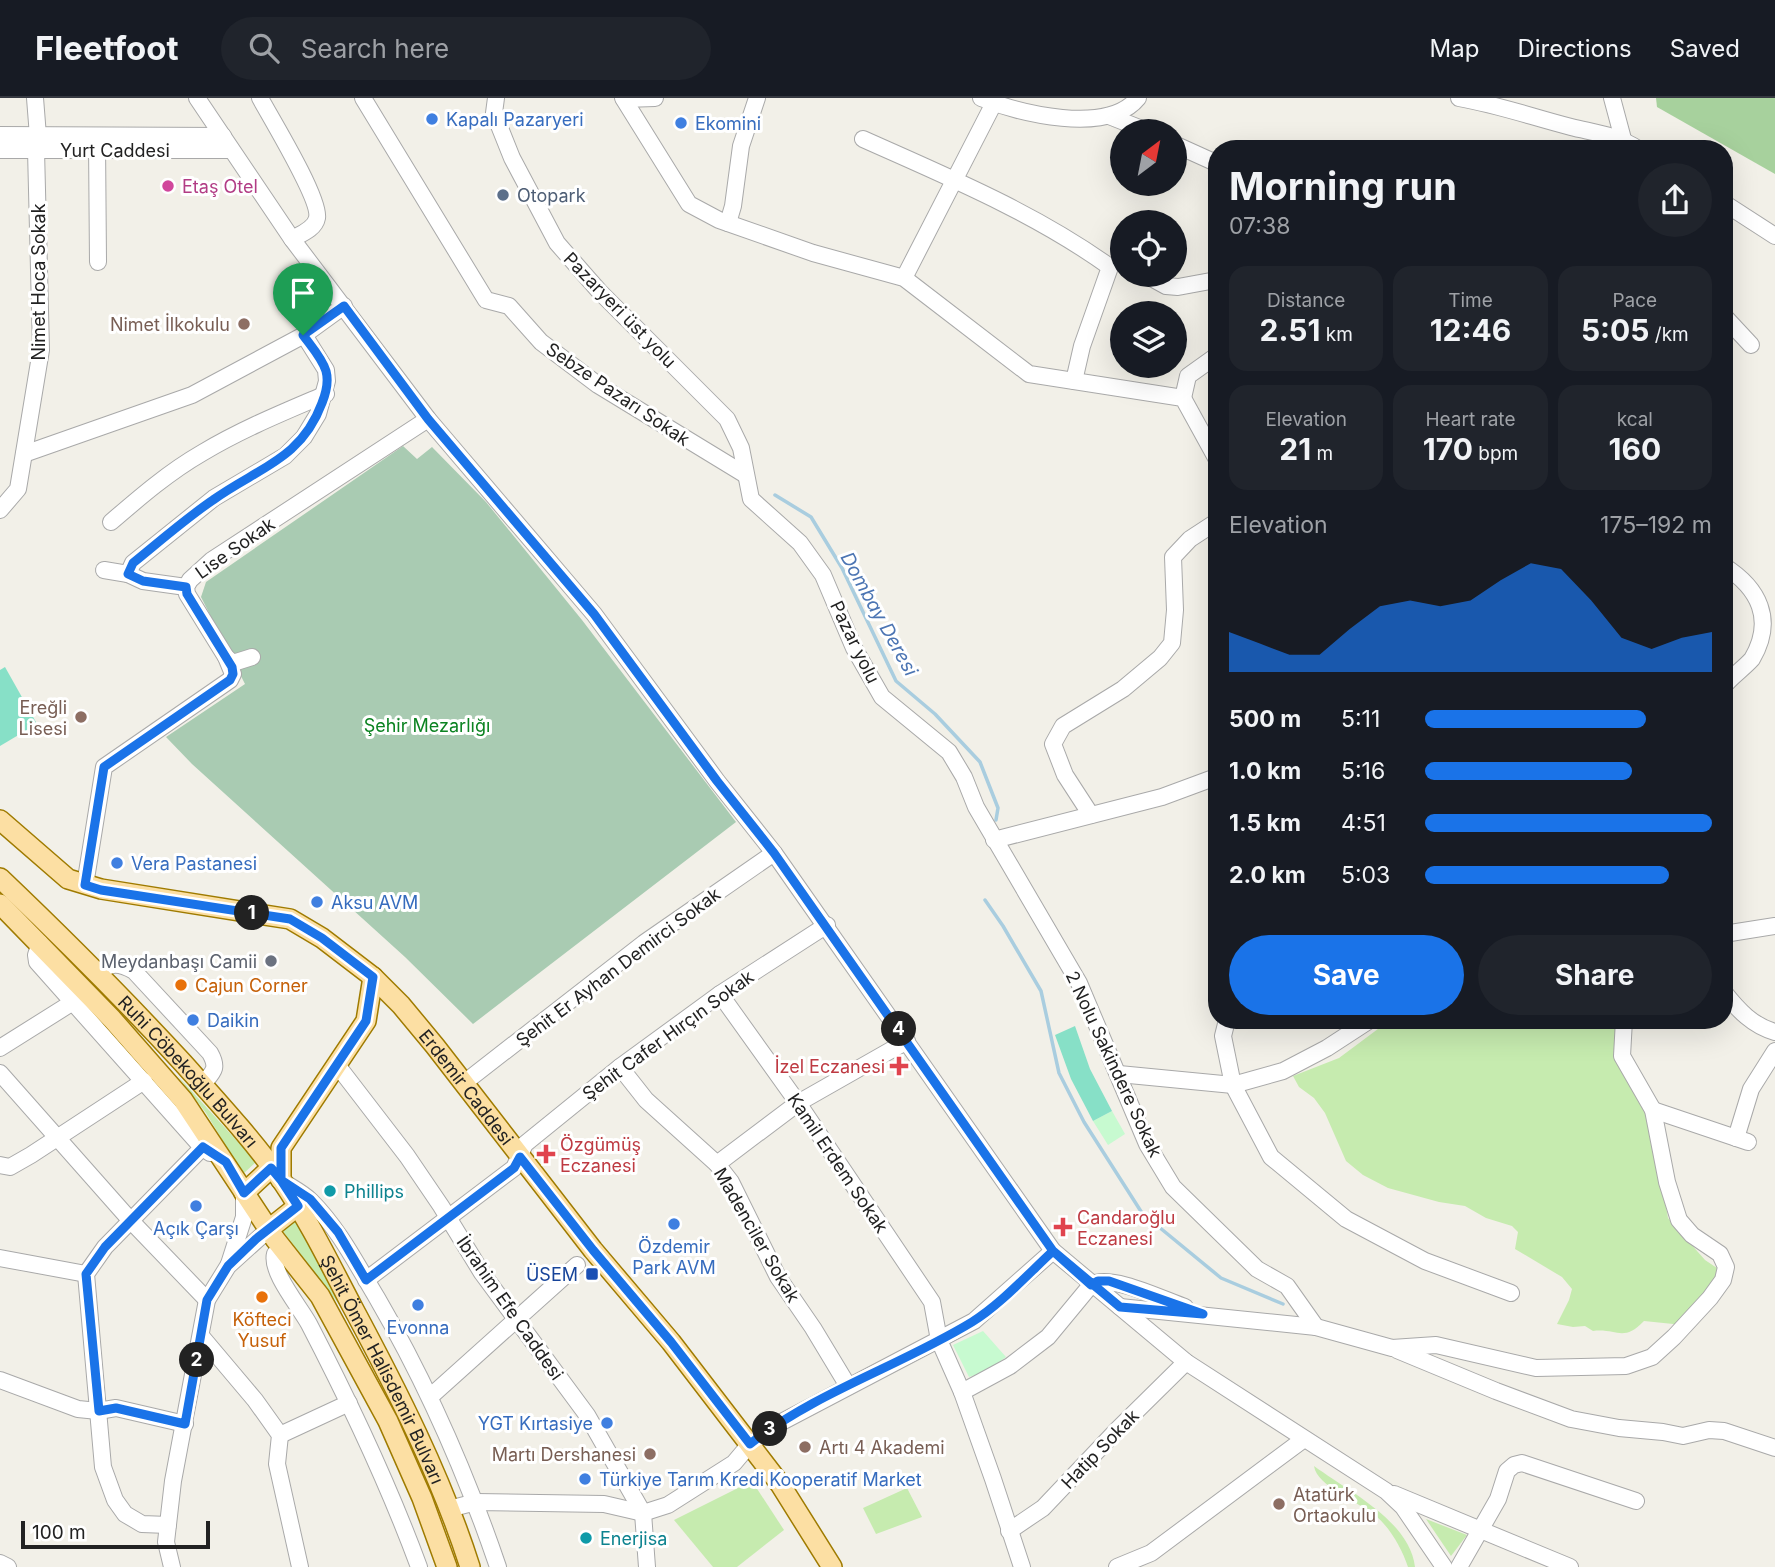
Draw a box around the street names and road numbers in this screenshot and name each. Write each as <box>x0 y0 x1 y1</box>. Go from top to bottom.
street label: Yurt Caddesi <box>60 140 170 161</box>
street label: Nimet Hoca Sokak <box>28 203 49 361</box>
street label: Pazaryeri üst yolu <box>560 248 680 372</box>
street label: Sebze Pazarı Sokak <box>542 338 694 450</box>
street label: Lise Sokak <box>191 513 279 583</box>
street label: Pazar yolu <box>826 597 884 687</box>
street label: Şehit Er Ayhan Demirci Sokak <box>512 883 724 1051</box>
street label: Şehit Cafer Hırçın Sokak <box>578 966 758 1104</box>
street label: 2 Nolu Sakindere Sokak <box>1062 968 1166 1160</box>
street label: Ruhi Cöbekoğlu Bulvarı <box>114 991 263 1151</box>
street label: Erdemir Caddesi <box>415 1025 518 1149</box>
street label: Kamil Erdem Sokak <box>784 1089 893 1237</box>
street label: Madenciler Sokak <box>710 1164 804 1306</box>
street label: İbrahim Efe Caddesi <box>452 1231 568 1384</box>
street label: Şehit Ömer Halisdemir Bulvarı <box>317 1251 448 1487</box>
street label: Hatip Sokak <box>1057 1405 1143 1493</box>

